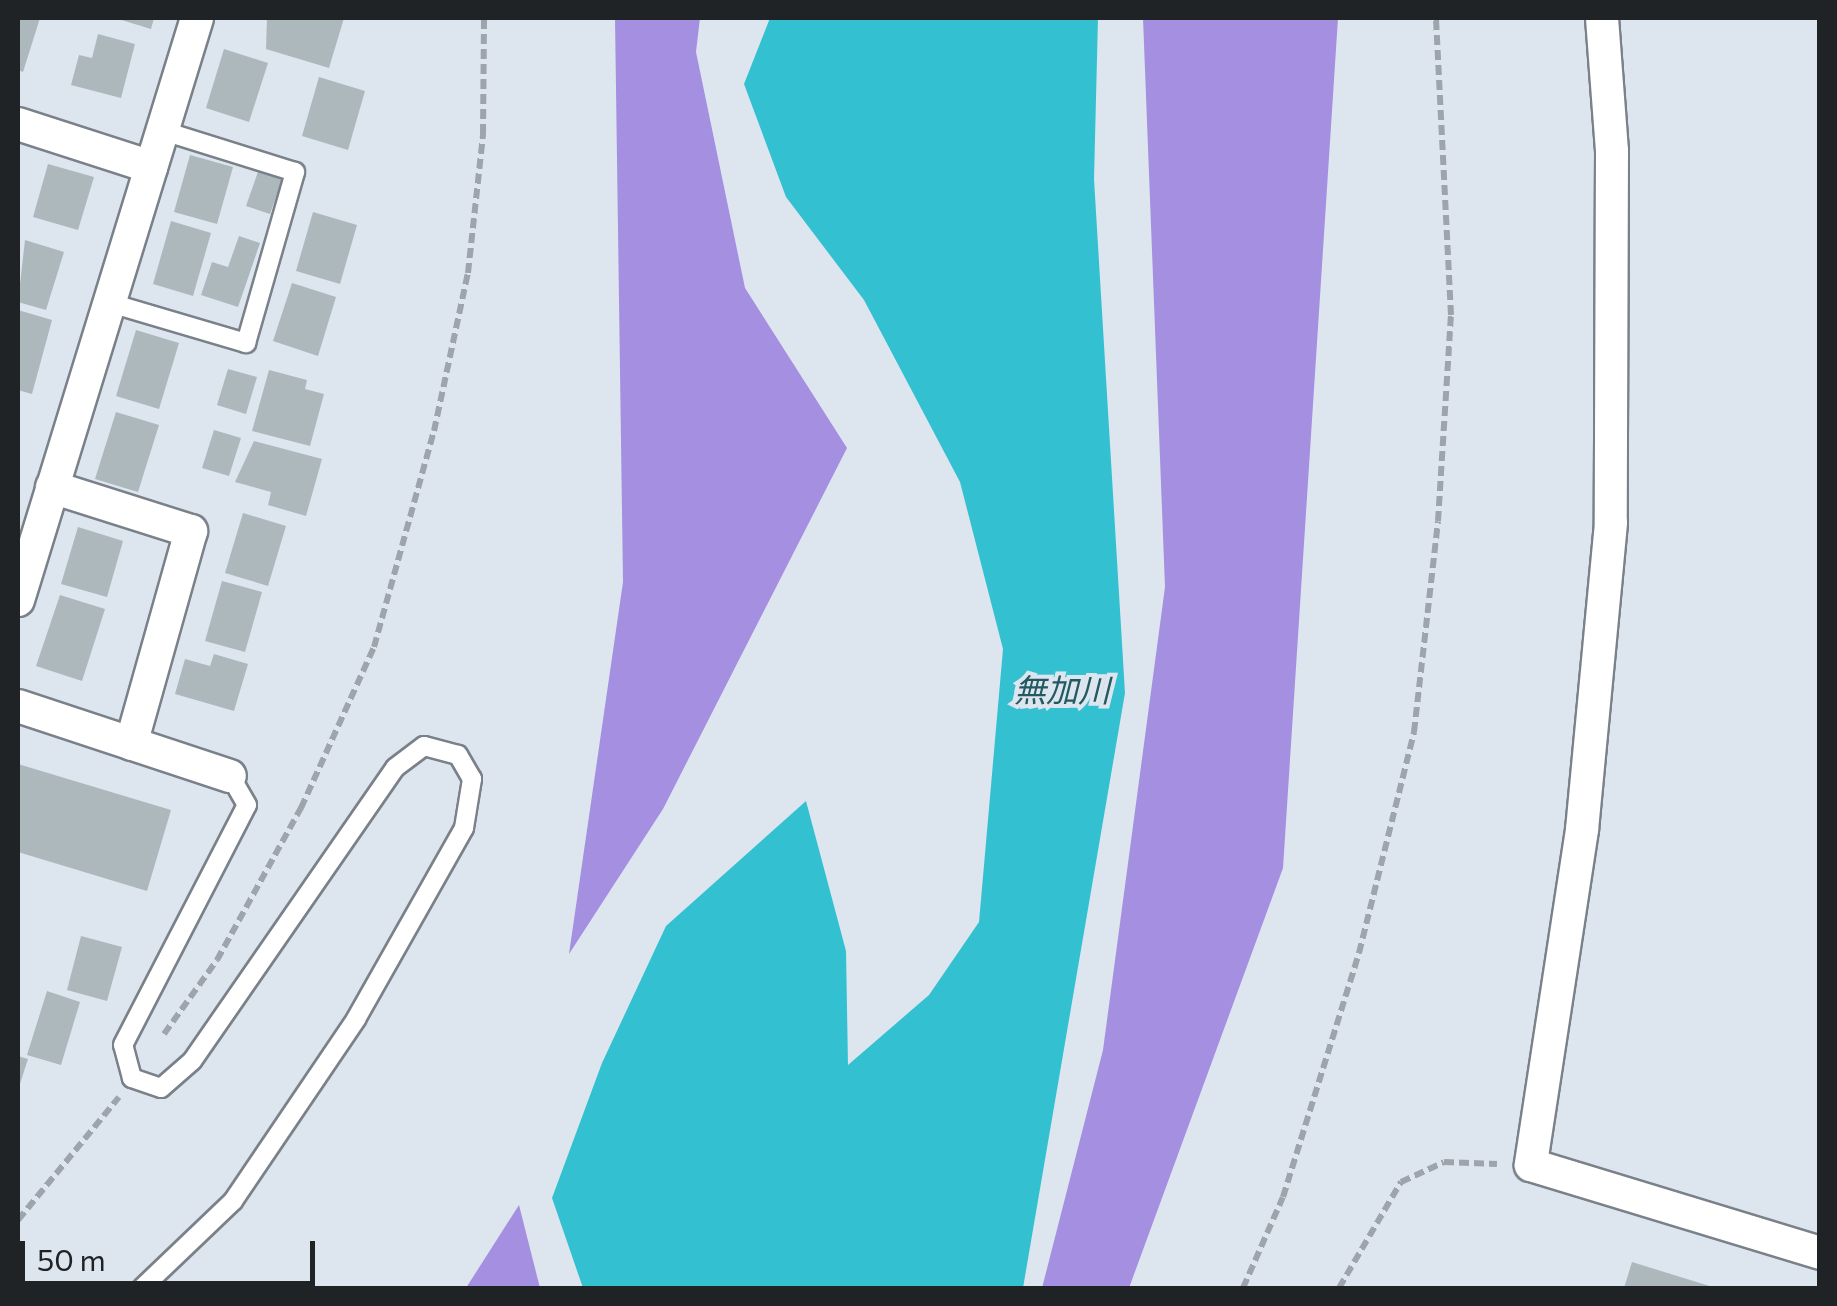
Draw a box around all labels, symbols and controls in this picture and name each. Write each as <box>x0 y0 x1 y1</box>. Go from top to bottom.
water label: 無加川 <box>1014 670 1110 708</box>
scale bar <box>25 1221 320 1283</box>
text: 50 m <box>37 1240 106 1277</box>

